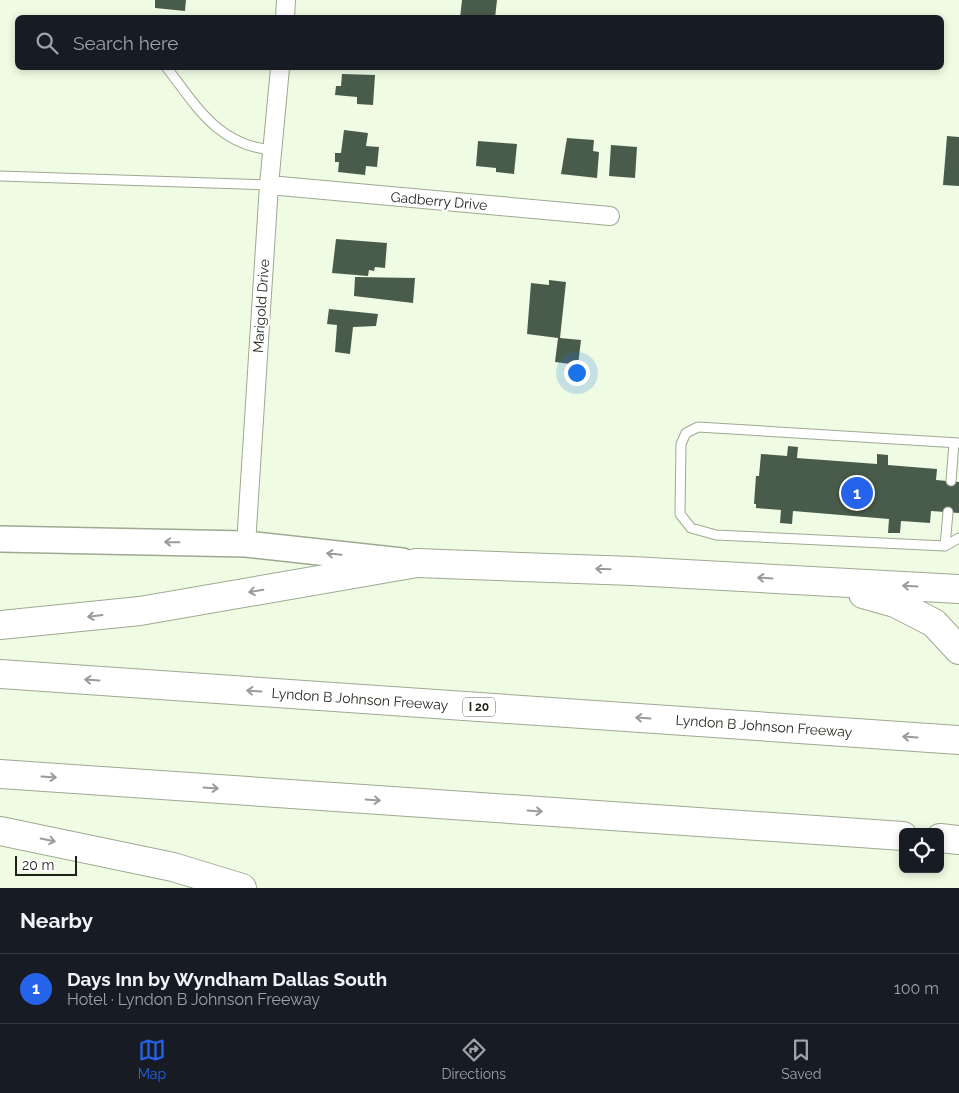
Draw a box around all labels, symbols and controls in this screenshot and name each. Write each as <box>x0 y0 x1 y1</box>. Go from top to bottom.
search box <box>15 15 944 70</box>
icon: search <box>33 29 61 57</box>
text: Search here <box>73 32 179 54</box>
street label: Gadberry Drive <box>390 189 488 213</box>
street label: Marigold Drive <box>250 258 272 354</box>
your location <box>564 360 590 386</box>
pin: 1 <box>841 474 873 512</box>
one-way arrow <box>164 538 180 547</box>
one-way arrow <box>326 549 342 559</box>
one-way arrow <box>595 565 611 574</box>
one-way arrow <box>757 573 773 582</box>
one-way arrow <box>903 582 919 591</box>
one-way arrow <box>248 587 264 597</box>
one-way arrow <box>87 611 103 621</box>
one-way arrow <box>85 676 101 685</box>
street label: Lyndon B Johnson Freeway <box>271 685 449 713</box>
one-way arrow <box>247 687 263 696</box>
road number: I 20 <box>463 698 495 716</box>
street label: Lyndon B Johnson Freeway <box>675 712 853 740</box>
one-way arrow <box>636 714 652 723</box>
one-way arrow <box>903 732 919 741</box>
one-way arrow <box>40 773 56 782</box>
one-way arrow <box>202 784 218 793</box>
one-way arrow <box>365 795 381 804</box>
one-way arrow <box>527 806 543 815</box>
map controls <box>899 828 944 873</box>
button: locate <box>899 828 944 873</box>
one-way arrow <box>40 835 56 845</box>
scale bar <box>15 853 78 876</box>
text: 20 m <box>22 857 54 873</box>
text: Nearby <box>20 908 93 933</box>
text: Days Inn by Wyndham Dallas South <box>67 968 387 990</box>
text: 1 <box>32 979 40 998</box>
text: 100 m <box>894 979 939 998</box>
text: Hotel · Lyndon B Johnson Freeway <box>67 990 320 1009</box>
tab: Map <box>138 1036 166 1082</box>
tab: Directions <box>441 1036 506 1082</box>
tab: Saved <box>781 1036 821 1082</box>

